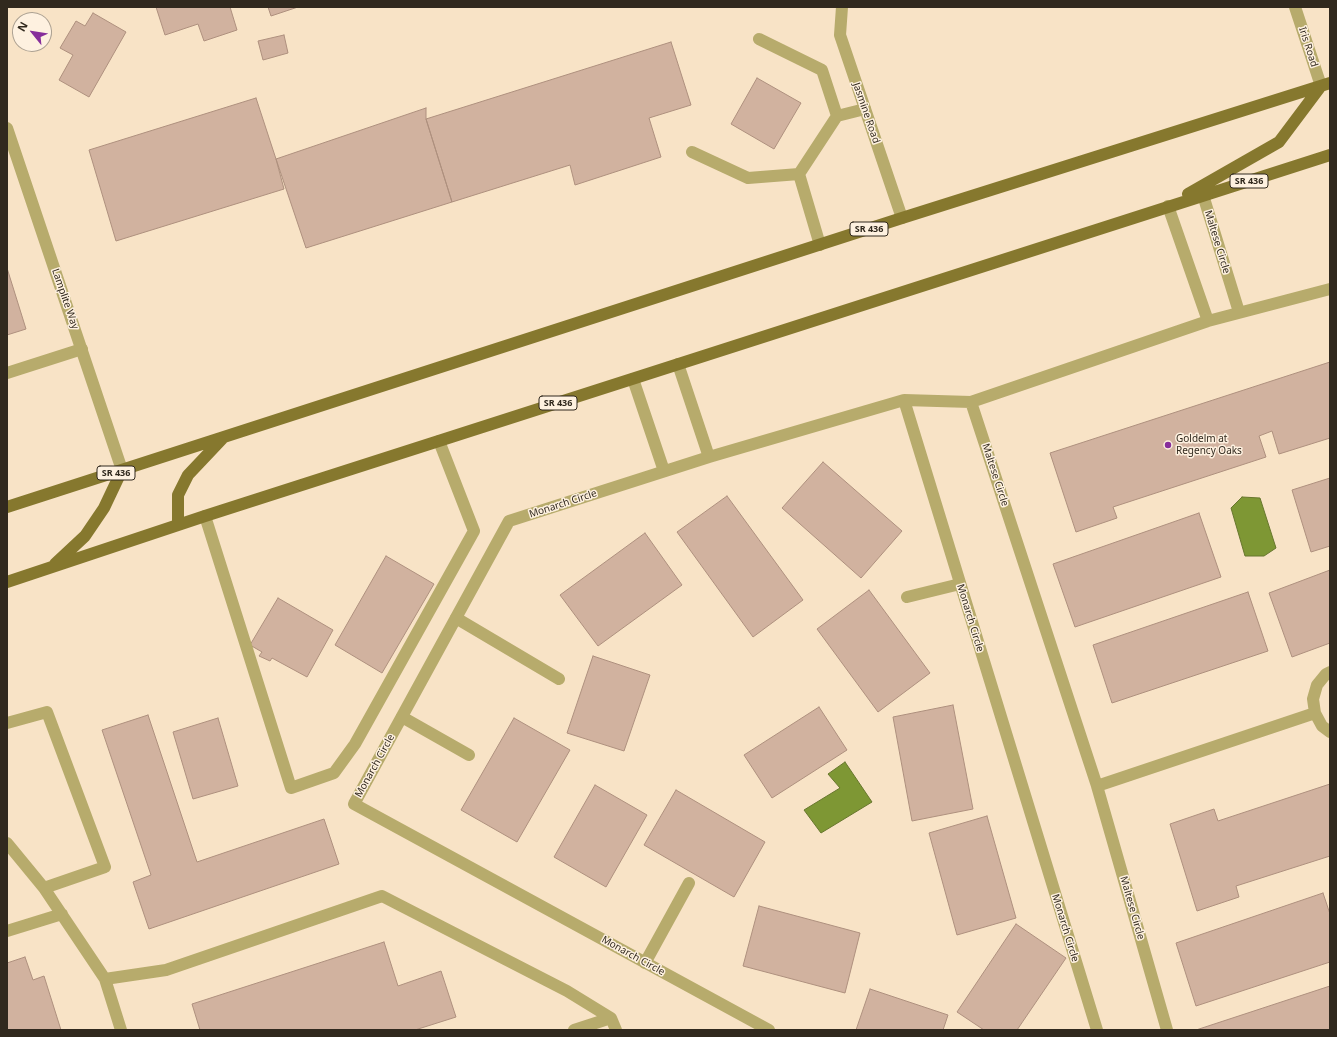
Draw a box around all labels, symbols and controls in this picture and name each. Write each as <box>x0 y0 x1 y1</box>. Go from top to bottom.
north arrow <box>12 12 52 52</box>
text: N <box>13 19 31 34</box>
street label: Iris Road <box>1296 25 1320 69</box>
street label: Jasmine Road <box>850 81 882 145</box>
road number: SR 436 <box>1230 174 1268 188</box>
street label: Maltese Circle <box>1202 209 1232 275</box>
road number: SR 436 <box>850 222 888 236</box>
street label: Lamplite Way <box>49 267 81 331</box>
road number: SR 436 <box>539 396 577 410</box>
place label: Goldelm at Regency Oaks <box>1176 433 1242 456</box>
marker: Goldelm at Regency Oaks <box>1163 440 1173 450</box>
street label: Maltese Circle <box>979 442 1011 508</box>
road number: SR 436 <box>97 466 135 480</box>
street label: Monarch Circle <box>528 487 598 521</box>
street label: Monarch Circle <box>954 583 986 653</box>
street label: Monarch Circle <box>353 732 397 800</box>
street label: Maltese Circle <box>1117 875 1147 941</box>
street label: Monarch Circle <box>1049 893 1081 963</box>
street label: Monarch Circle <box>599 934 667 978</box>

